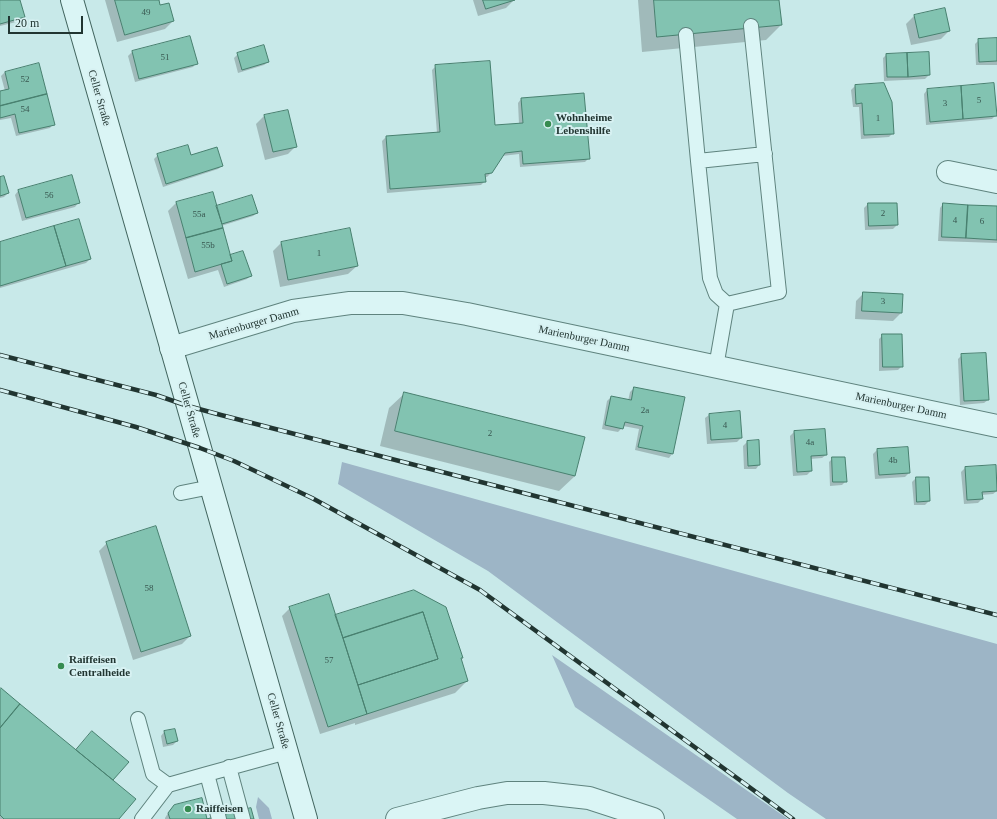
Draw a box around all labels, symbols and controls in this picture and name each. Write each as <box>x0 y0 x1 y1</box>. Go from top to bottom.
scale bar <box>10 8 85 34</box>
house number: 49 <box>142 8 150 18</box>
text: 20 m <box>15 16 39 30</box>
house number: 51 <box>160 53 170 63</box>
street label: Celler Straße <box>85 68 113 128</box>
house number: 52 <box>20 75 30 85</box>
house number: 5 <box>977 96 981 106</box>
house number: 3 <box>943 99 947 109</box>
house number: 54 <box>20 105 30 115</box>
place label: Wohnheime Lebenshilfe <box>556 111 612 137</box>
house number: 1 <box>876 114 880 124</box>
marker: Wohnheime Lebenshilfe <box>543 119 553 129</box>
house number: 56 <box>44 191 54 201</box>
house number: 2 <box>881 209 885 219</box>
house number: 55a <box>193 210 205 220</box>
house number: 4 <box>953 216 957 226</box>
house number: 6 <box>980 217 984 227</box>
house number: 55b <box>201 241 215 251</box>
house number: 1 <box>317 249 321 259</box>
house number: 3 <box>881 297 885 307</box>
street label: Marienburger Damm <box>207 305 301 343</box>
street label: Marienburger Damm <box>537 323 631 355</box>
street label: Celler Straße <box>175 380 203 440</box>
street label: Marienburger Damm <box>854 390 948 422</box>
house number: 2a <box>641 406 649 416</box>
house number: 4 <box>723 421 727 431</box>
house number: 2 <box>488 429 492 439</box>
house number: 4a <box>806 438 814 448</box>
house number: 4b <box>888 456 898 466</box>
house number: 58 <box>144 584 154 594</box>
place label: Raiffeisen Centralheide <box>69 653 130 679</box>
house number: 57 <box>324 656 334 666</box>
marker: Raiffeisen Centralheide <box>56 661 66 671</box>
street label: Celler Straße <box>264 691 292 751</box>
place label: Raiffeisen <box>196 802 243 816</box>
marker: Raiffeisen <box>183 804 193 814</box>

